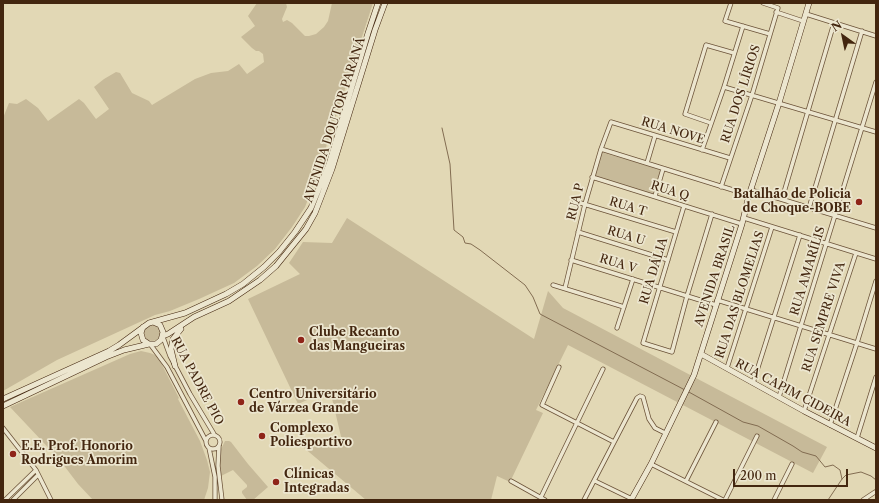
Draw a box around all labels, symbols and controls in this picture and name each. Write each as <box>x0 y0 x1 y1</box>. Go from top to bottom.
north arrow <box>823 16 863 56</box>
text: N <box>829 17 844 34</box>
street label: AVENIDA DOUTOR PARANÁ <box>301 36 369 204</box>
street label: RUA DOS LÍRIOS <box>718 43 764 145</box>
street label: RUA NOVE <box>639 114 707 148</box>
street label: RUA Q <box>649 178 691 204</box>
street label: RUA P <box>564 182 588 222</box>
place label: Batalhão de Policia de Choque-BOBE <box>733 188 851 216</box>
street label: RUA T <box>607 194 649 220</box>
marker: Batalhão de Policia de Choque-BOBE <box>854 197 864 207</box>
street label: RUA U <box>605 223 647 249</box>
street label: AVENIDA BRASIL <box>692 223 738 329</box>
street label: RUA AMARÍLIS <box>788 225 828 317</box>
street label: RUA DAS BLOMELIAS <box>713 229 767 361</box>
street label: RUA DÁLIA <box>637 236 671 306</box>
street label: RUA V <box>598 252 638 276</box>
street label: RUA SEMPRE VIVA <box>799 260 849 374</box>
place label: Clube Recanto das Mangueiras <box>309 326 405 354</box>
street label: RUA PADRE PIO <box>168 334 226 428</box>
marker: Clube Recanto das Mangueiras <box>296 335 306 345</box>
street label: RUA CAPIM CIDEIRA <box>733 356 853 430</box>
place label: Centro Universitário de Várzea Grande <box>249 388 377 416</box>
marker: Centro Universitário de Várzea Grande <box>236 397 246 407</box>
place label: Complexo Poliesportivo <box>270 422 352 450</box>
marker: Complexo Poliesportivo <box>257 431 267 441</box>
place label: E.E. Prof. Honorio Rodrigues Amorim <box>21 440 138 468</box>
marker: E.E. Prof. Honorio Rodrigues Amorim <box>8 449 18 459</box>
scale bar <box>735 461 850 487</box>
place label: Clínicas Integradas <box>284 468 349 496</box>
text: 200 m <box>740 468 777 483</box>
marker: Clínicas Integradas <box>271 477 281 487</box>

